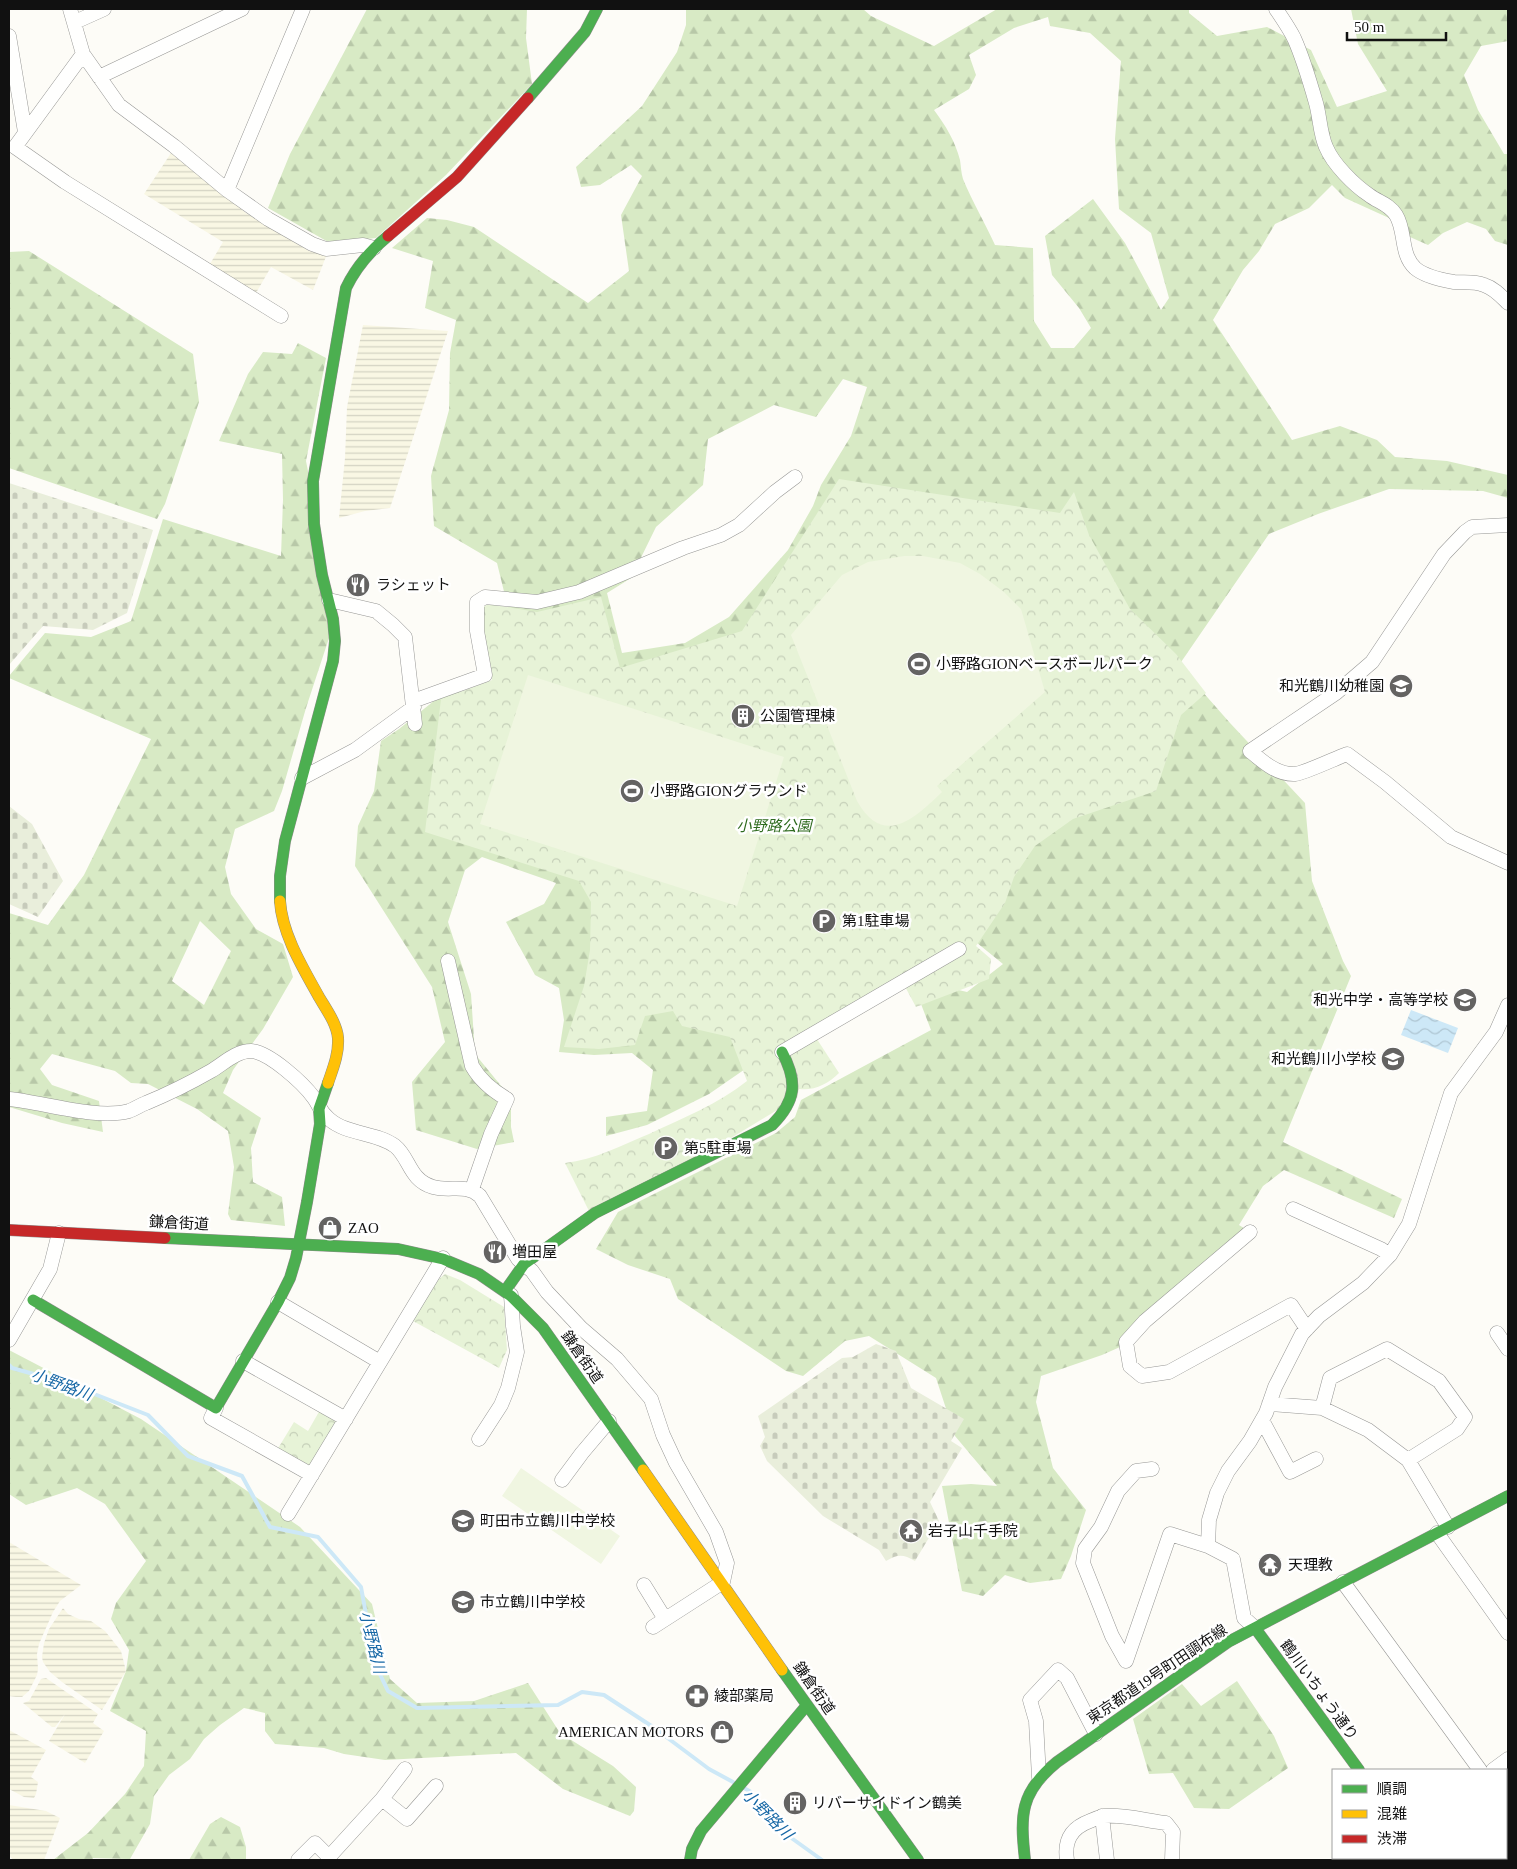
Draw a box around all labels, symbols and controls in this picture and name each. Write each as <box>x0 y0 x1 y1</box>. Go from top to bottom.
scale bar <box>1347 10 1446 42</box>
text: 50 m <box>1354 19 1385 35</box>
restaurant icon: ラシェット <box>345 572 371 598</box>
place label: ラシェット <box>376 577 451 593</box>
sports icon: 小野路GIONベースボールパーク <box>906 651 932 677</box>
place label: 小野路GIONベースボールパーク <box>936 656 1153 672</box>
school or university icon: 和光鶴川幼稚園 <box>1388 673 1414 699</box>
place label: 和光鶴川幼稚園 <box>1279 678 1384 694</box>
building icon: 公園管理棟 <box>730 703 756 729</box>
place label: 公園管理棟 <box>760 707 835 724</box>
sports icon: 小野路GIONグラウンド <box>619 778 645 804</box>
place label: 小野路GIONグラウンド <box>650 783 808 799</box>
park label: 小野路公園 <box>736 818 813 834</box>
parking icon: 第1駐車場 <box>811 908 837 934</box>
place label: 第1駐車場 <box>842 913 910 929</box>
school or university icon: 和光中学・高等学校 <box>1452 987 1478 1013</box>
place label: 和光中学・高等学校 <box>1313 992 1448 1008</box>
school or university icon: 和光鶴川小学校 <box>1380 1046 1406 1072</box>
place label: 和光鶴川小学校 <box>1271 1051 1376 1067</box>
parking icon: 第5駐車場 <box>653 1135 679 1161</box>
place label: 第5駐車場 <box>684 1140 752 1156</box>
street label: 鎌倉街道 <box>149 1212 209 1233</box>
shop icon: ZAO <box>317 1215 343 1241</box>
place label: ZAO <box>348 1220 379 1236</box>
restaurant icon: 増田屋 <box>482 1239 508 1265</box>
place label: 増田屋 <box>512 1243 557 1260</box>
street label: 鎌倉街道 <box>558 1327 607 1386</box>
water label: 小野路川 <box>29 1366 97 1404</box>
school or university icon: 町田市立鶴川中学校 <box>450 1508 476 1534</box>
place label: 町田市立鶴川中学校 <box>480 1513 615 1529</box>
temple icon: 岩子山千手院 <box>898 1518 924 1544</box>
place label: 岩子山千手院 <box>928 1523 1018 1539</box>
temple icon: 天理教 <box>1257 1552 1283 1578</box>
place label: 天理教 <box>1288 1557 1333 1573</box>
school or university icon: 市立鶴川中学校 <box>450 1589 476 1615</box>
place label: 市立鶴川中学校 <box>480 1594 585 1610</box>
water label: 小野路川 <box>357 1609 389 1677</box>
street label: 東京都道19号町田調布線 <box>1084 1621 1230 1727</box>
street label: 鶴川いちょう通り <box>1277 1637 1361 1743</box>
street label: 鎌倉街道 <box>790 1658 839 1717</box>
pharmacy icon: 綾部薬局 <box>684 1683 710 1709</box>
place label: 綾部薬局 <box>714 1688 774 1704</box>
shop icon: AMERICAN MOTORS <box>709 1719 735 1745</box>
place label: AMERICAN MOTORS <box>558 1724 704 1740</box>
legend <box>1332 1769 1507 1859</box>
text: 順調 <box>1377 1781 1407 1797</box>
water label: 小野路川 <box>739 1786 798 1844</box>
building icon: リバーサイドイン鶴美 <box>782 1790 808 1816</box>
place label: リバーサイドイン鶴美 <box>812 1795 962 1811</box>
text: 混雑 <box>1377 1806 1407 1822</box>
text: 渋滞 <box>1377 1831 1407 1847</box>

